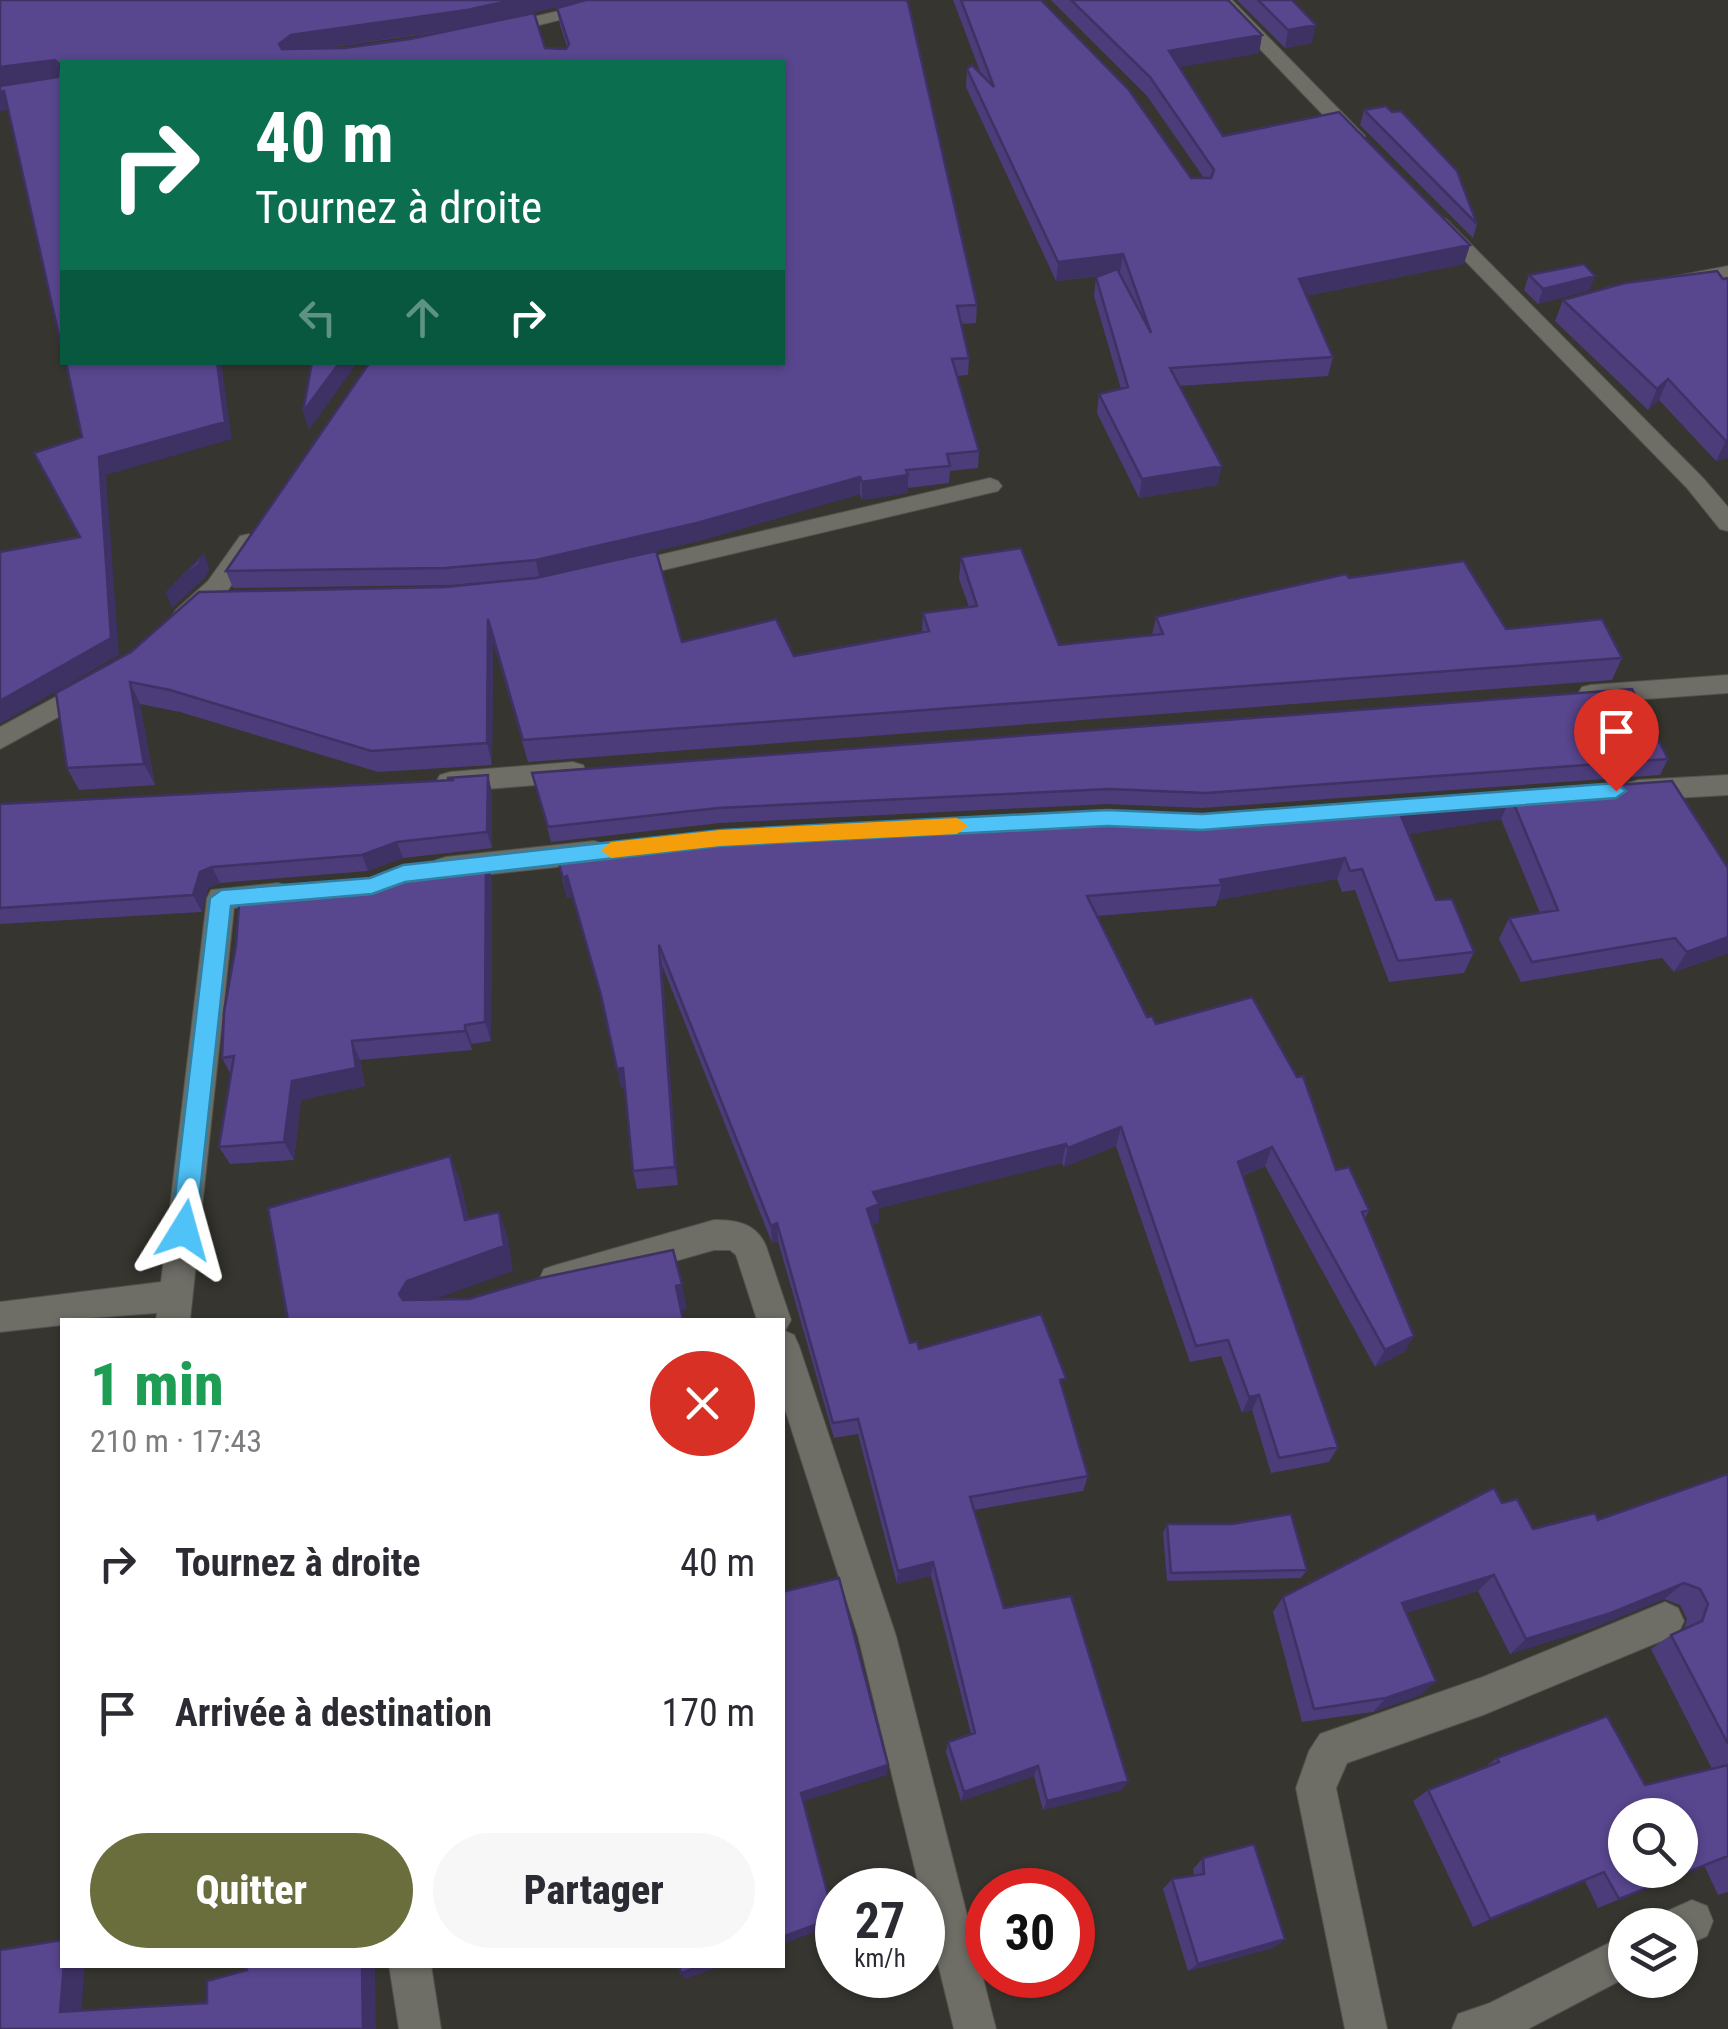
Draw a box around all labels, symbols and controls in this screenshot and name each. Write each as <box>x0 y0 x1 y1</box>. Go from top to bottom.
text: 40 m <box>255 97 394 179</box>
icon: right <box>90 100 220 230</box>
text: Tournez à droite <box>255 181 542 234</box>
icon: left <box>290 290 345 345</box>
icon: ahead <box>395 290 450 345</box>
icon: right <box>500 290 555 345</box>
pin <box>1574 689 1659 792</box>
icon: arrive <box>1589 704 1644 759</box>
position arrow <box>132 1178 236 1282</box>
text: 1 min <box>90 1349 224 1420</box>
button: close <box>650 1351 755 1456</box>
text: 210 m · 17:43 <box>90 1422 262 1460</box>
icon: right <box>90 1536 145 1591</box>
text: Tournez à droite <box>175 1541 421 1585</box>
text: 40 m <box>680 1541 755 1585</box>
icon: arrive <box>90 1686 145 1741</box>
text: Arrivée à destination <box>175 1691 492 1735</box>
text: 170 m <box>661 1691 755 1735</box>
map controls <box>1608 1798 1698 1998</box>
button: search <box>1608 1798 1698 1888</box>
button: Quitter <box>90 1833 413 1948</box>
button: Partager <box>433 1833 755 1948</box>
speed limit sign: 30 <box>965 1868 1095 1998</box>
text: 27 <box>855 1892 905 1950</box>
button: layers <box>1608 1908 1698 1998</box>
text: km/h <box>854 1944 906 1973</box>

